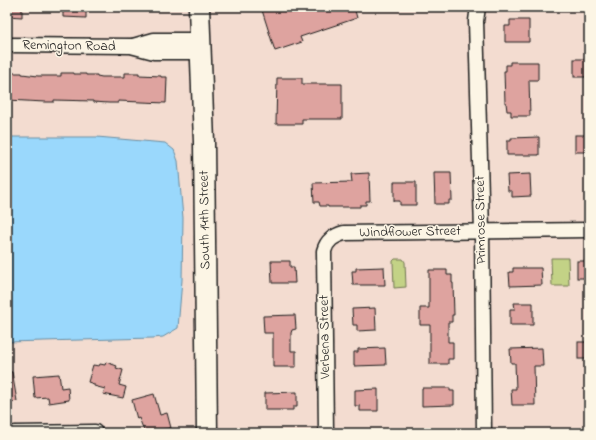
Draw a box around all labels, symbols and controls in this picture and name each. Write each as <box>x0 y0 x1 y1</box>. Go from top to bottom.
street label: Remington Road <box>22 35 116 58</box>
street label: South 14th Street <box>194 170 216 270</box>
street label: Primrose Street <box>470 175 492 265</box>
street label: Windflower Street <box>359 221 461 243</box>
street label: Verbena Street <box>314 294 336 380</box>

